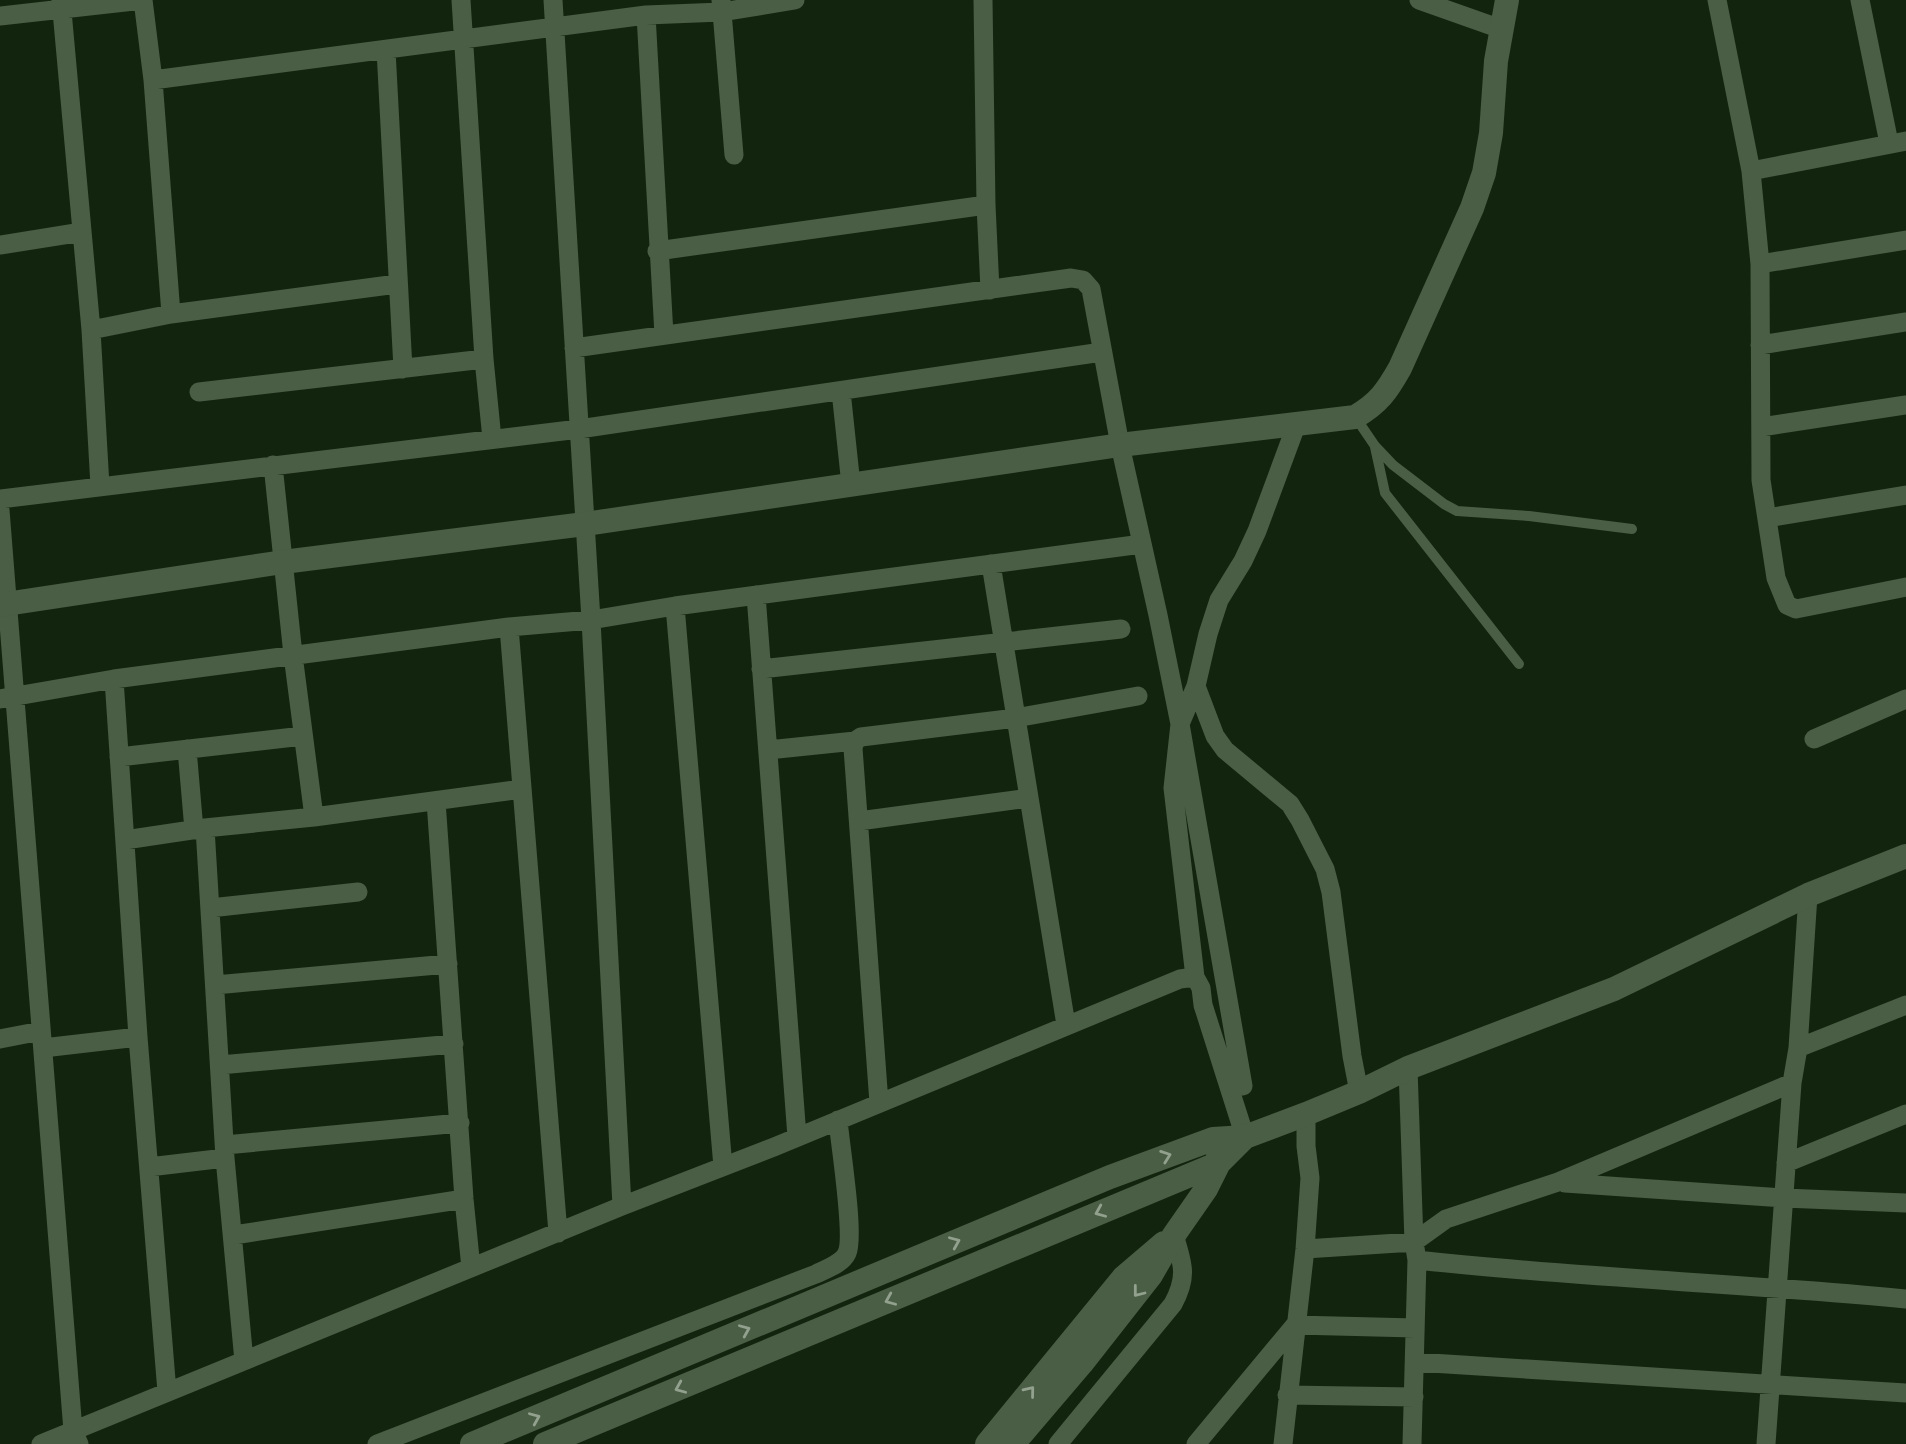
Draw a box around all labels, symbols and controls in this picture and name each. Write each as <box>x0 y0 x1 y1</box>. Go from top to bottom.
one-way arrow <box>1159 1150 1171 1164</box>
one-way arrow <box>1094 1204 1107 1218</box>
one-way arrow <box>948 1236 960 1250</box>
one-way arrow <box>1133 1285 1146 1297</box>
one-way arrow <box>884 1291 896 1305</box>
one-way arrow <box>738 1324 750 1338</box>
one-way arrow <box>675 1379 687 1393</box>
one-way arrow <box>1022 1387 1034 1400</box>
one-way arrow <box>529 1412 541 1426</box>

